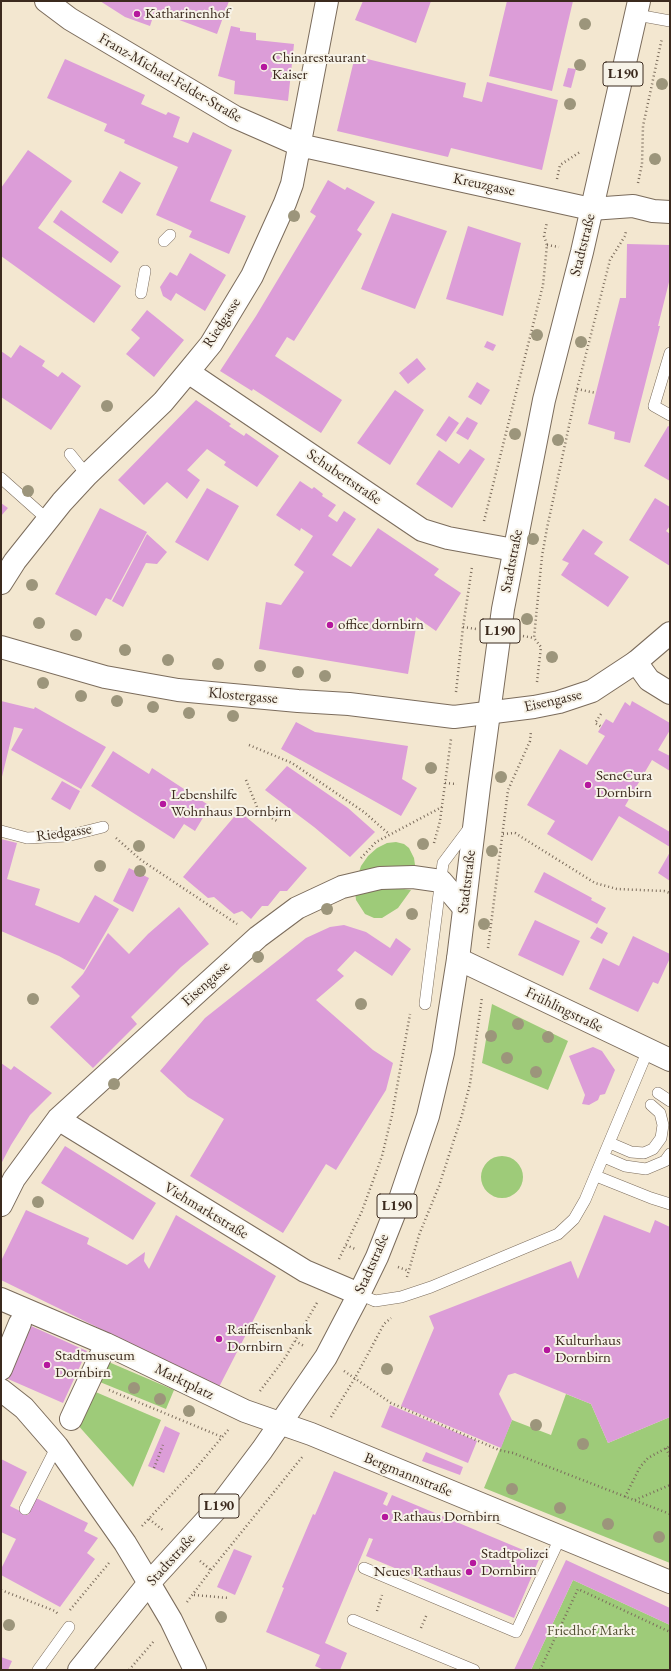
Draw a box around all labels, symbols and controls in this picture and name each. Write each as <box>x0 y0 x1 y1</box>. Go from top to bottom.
place label: Katharinenhof <box>145 5 230 23</box>
marker: Katharinenhof <box>132 9 142 19</box>
street label: Franz-Michael-Felder-Straße <box>95 30 245 126</box>
place label: Chinarestaurant Kaiser <box>272 49 366 84</box>
marker: Chinarestaurant Kaiser <box>259 62 269 72</box>
road number: L190 <box>603 62 643 86</box>
street label: Kreuzgasse <box>451 170 517 200</box>
street label: Stadtstraße <box>567 212 599 278</box>
street label: Riedgasse <box>199 295 245 351</box>
street label: Schubertstraße <box>303 446 385 508</box>
street label: Stadtstraße <box>497 528 527 594</box>
place label: office dornbirn <box>338 616 424 634</box>
road number: L190 <box>480 619 520 643</box>
marker: office dornbirn <box>325 620 335 630</box>
street label: Klostergasse <box>207 684 279 708</box>
street label: Eisengasse <box>522 686 584 716</box>
place label: SeneCura Dornbirn <box>596 767 652 802</box>
marker: SeneCura Dornbirn <box>583 780 593 790</box>
place label: Lebenshilfe Wohnhaus Dornbirn <box>171 786 292 821</box>
marker: Lebenshilfe Wohnhaus Dornbirn <box>158 799 168 809</box>
street label: Riedgasse <box>35 820 93 846</box>
street label: Stadtstraße <box>454 849 480 915</box>
street label: Eisengasse <box>178 958 234 1010</box>
street label: Frühlingstraße <box>522 983 606 1037</box>
street label: Viehmarktstraße <box>160 1179 252 1243</box>
road number: L190 <box>377 1194 417 1218</box>
street label: Stadtstraße <box>351 1231 393 1297</box>
place label: Raiffeisenbank Dornbirn <box>227 1321 312 1356</box>
place label: Kulturhaus Dornbirn <box>555 1332 621 1367</box>
marker: Raiffeisenbank Dornbirn <box>214 1334 224 1344</box>
marker: Kulturhaus Dornbirn <box>542 1345 552 1355</box>
place label: Stadtmuseum Dornbirn <box>55 1347 135 1382</box>
marker: Stadtmuseum Dornbirn <box>42 1360 52 1370</box>
street label: Marktplatz <box>152 1360 216 1404</box>
street label: Bergmannstraße <box>361 1449 455 1501</box>
road number: L190 <box>199 1494 239 1518</box>
place label: Rathaus Dornbirn <box>393 1508 500 1526</box>
marker: Rathaus Dornbirn <box>380 1512 390 1522</box>
street label: Stadtstraße <box>143 1530 199 1590</box>
place label: Stadtpolizei Dornbirn <box>481 1545 548 1580</box>
marker: Stadtpolizei Dornbirn <box>468 1558 478 1568</box>
place label: Neues Rathaus <box>374 1563 461 1581</box>
marker: Neues Rathaus <box>464 1567 474 1577</box>
park label: Friedhof Markt <box>547 1622 635 1640</box>

